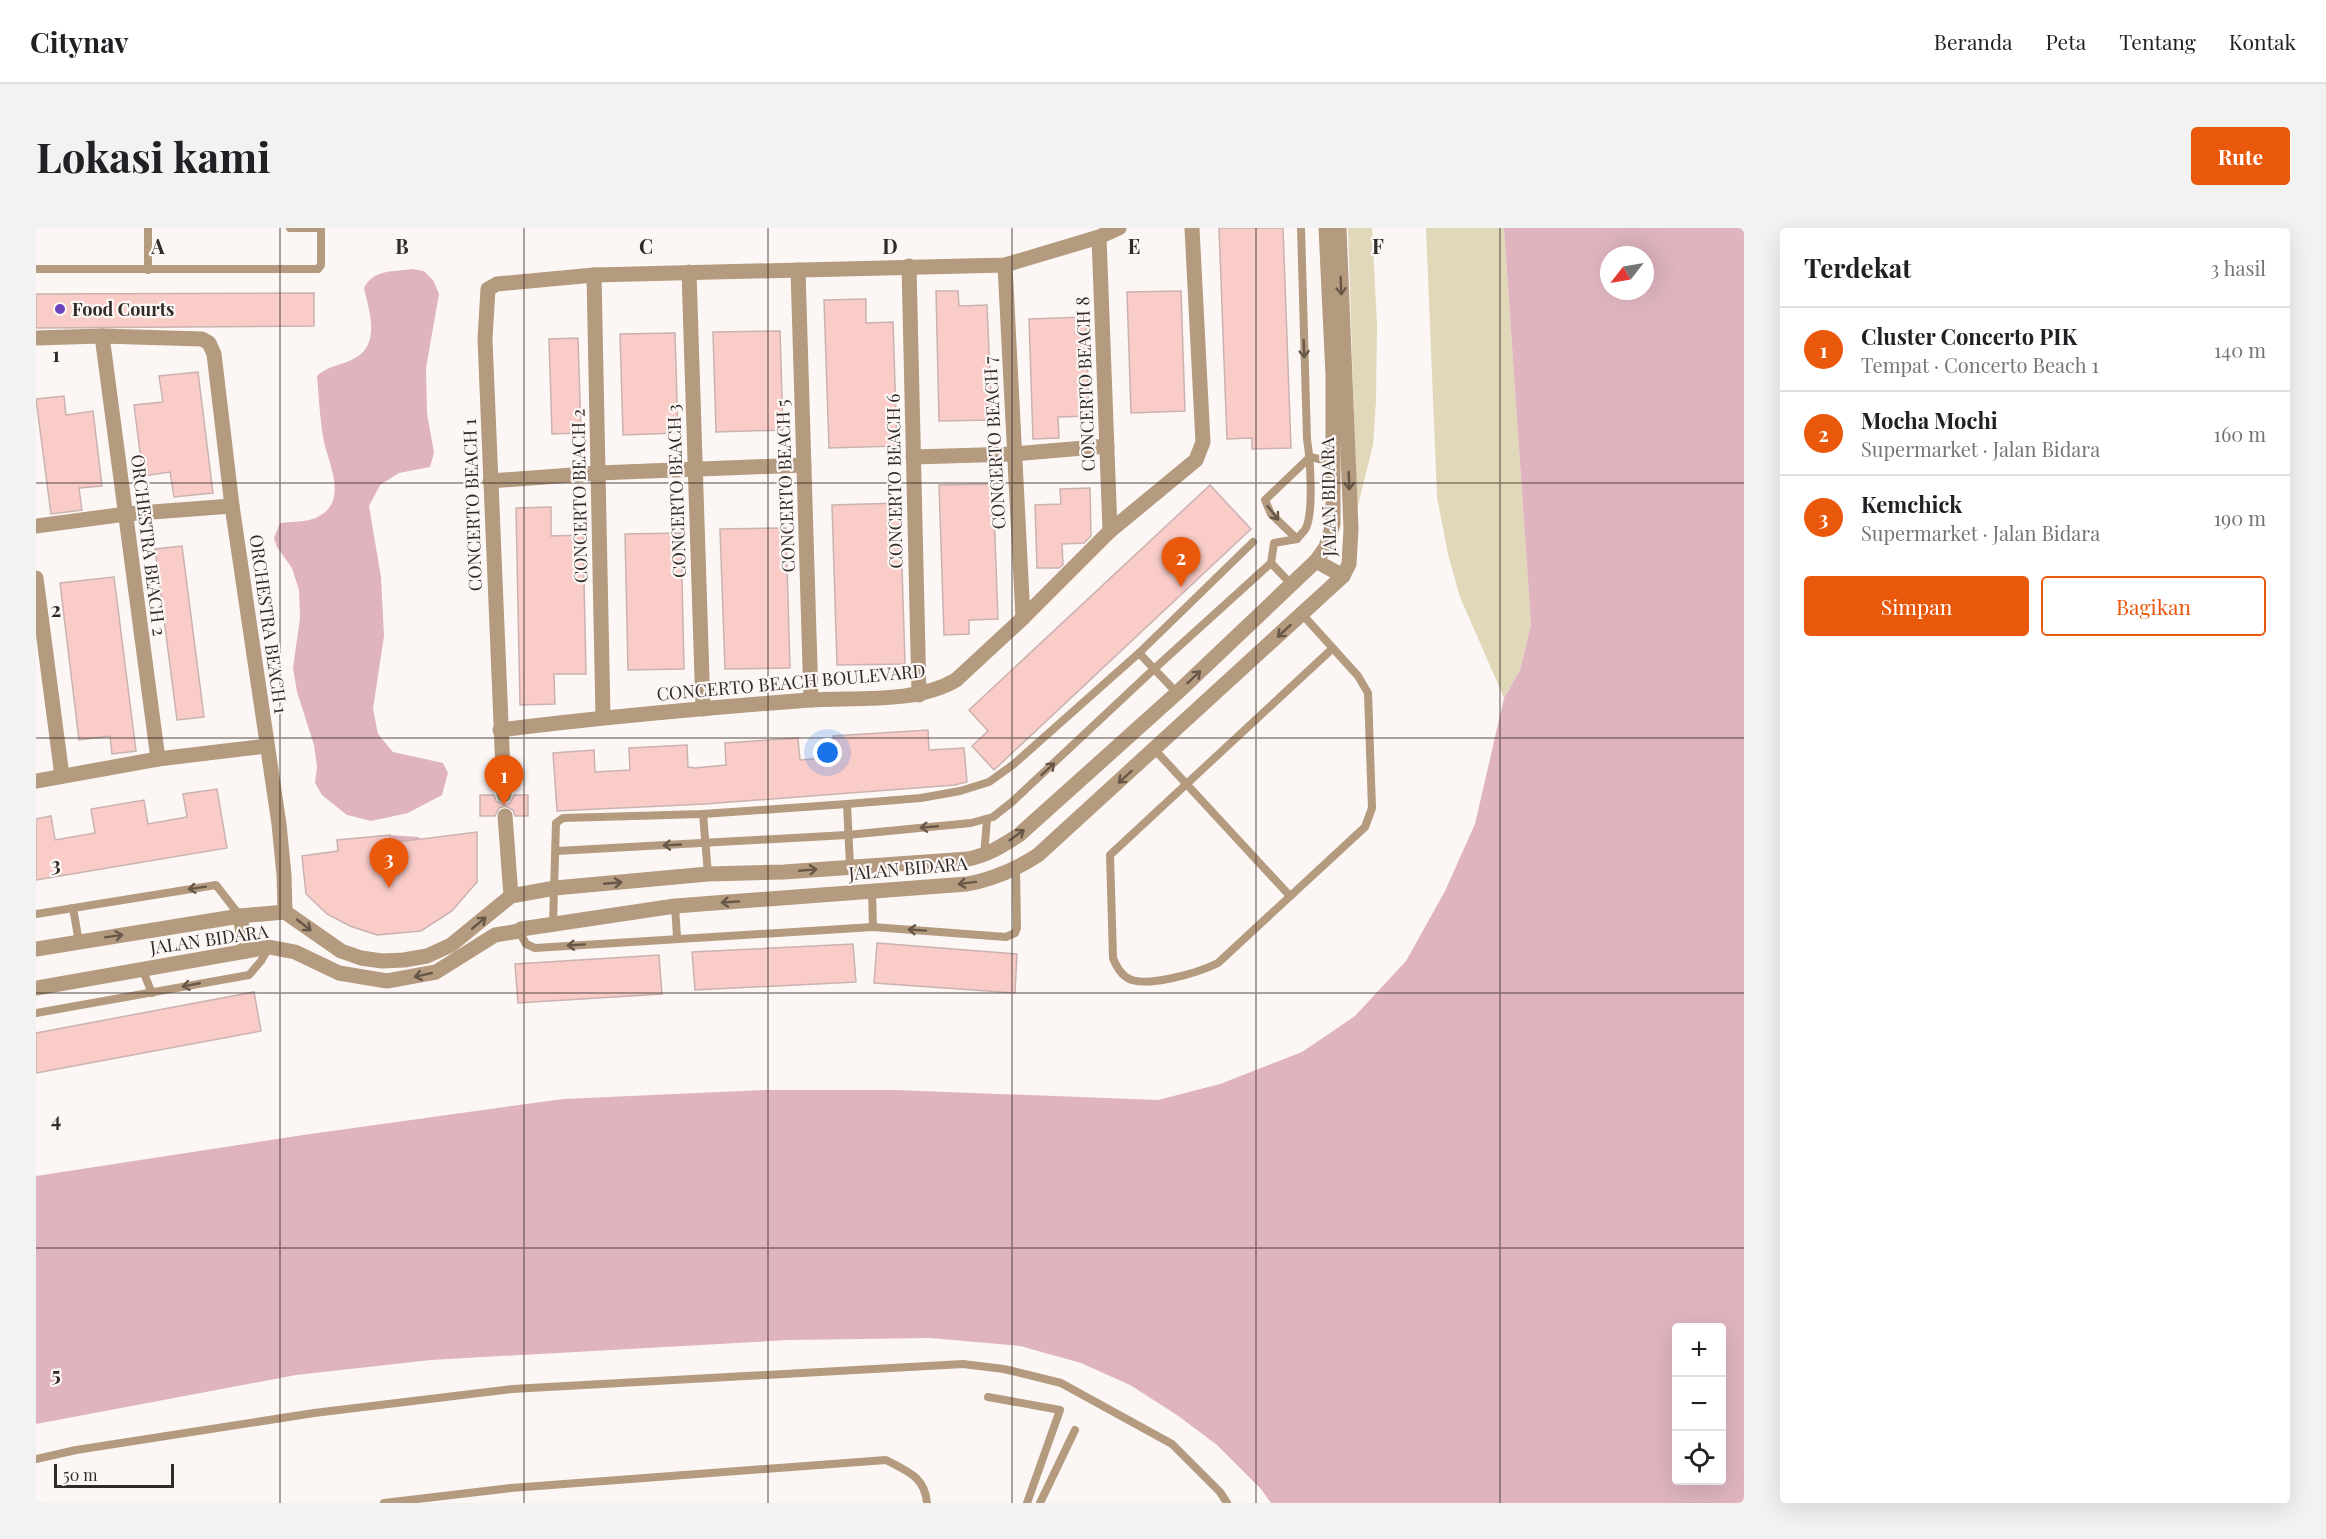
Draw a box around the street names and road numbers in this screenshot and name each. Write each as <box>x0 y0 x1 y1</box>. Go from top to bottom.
street label: CONCERTO BEACH 8 <box>1070 296 1100 472</box>
street label: CONCERTO BEACH 7 <box>977 355 1011 530</box>
street label: CONCERTO BEACH 6 <box>880 393 908 569</box>
street label: CONCERTO BEACH 5 <box>770 399 800 573</box>
street label: CONCERTO BEACH 3 <box>661 404 691 578</box>
street label: CONCERTO BEACH 2 <box>565 409 593 583</box>
street label: CONCERTO BEACH 1 <box>457 418 487 592</box>
street label: JALAN BIDARA <box>1315 437 1341 558</box>
street label: ORCHESTRA BEACH 2 <box>126 453 172 637</box>
street label: ORCHESTRA BEACH 1 <box>245 533 293 715</box>
street label: CONCERTO BEACH BOULEVARD <box>656 658 926 706</box>
street label: JALAN BIDARA <box>847 851 969 885</box>
street label: JALAN BIDARA <box>147 919 270 959</box>

